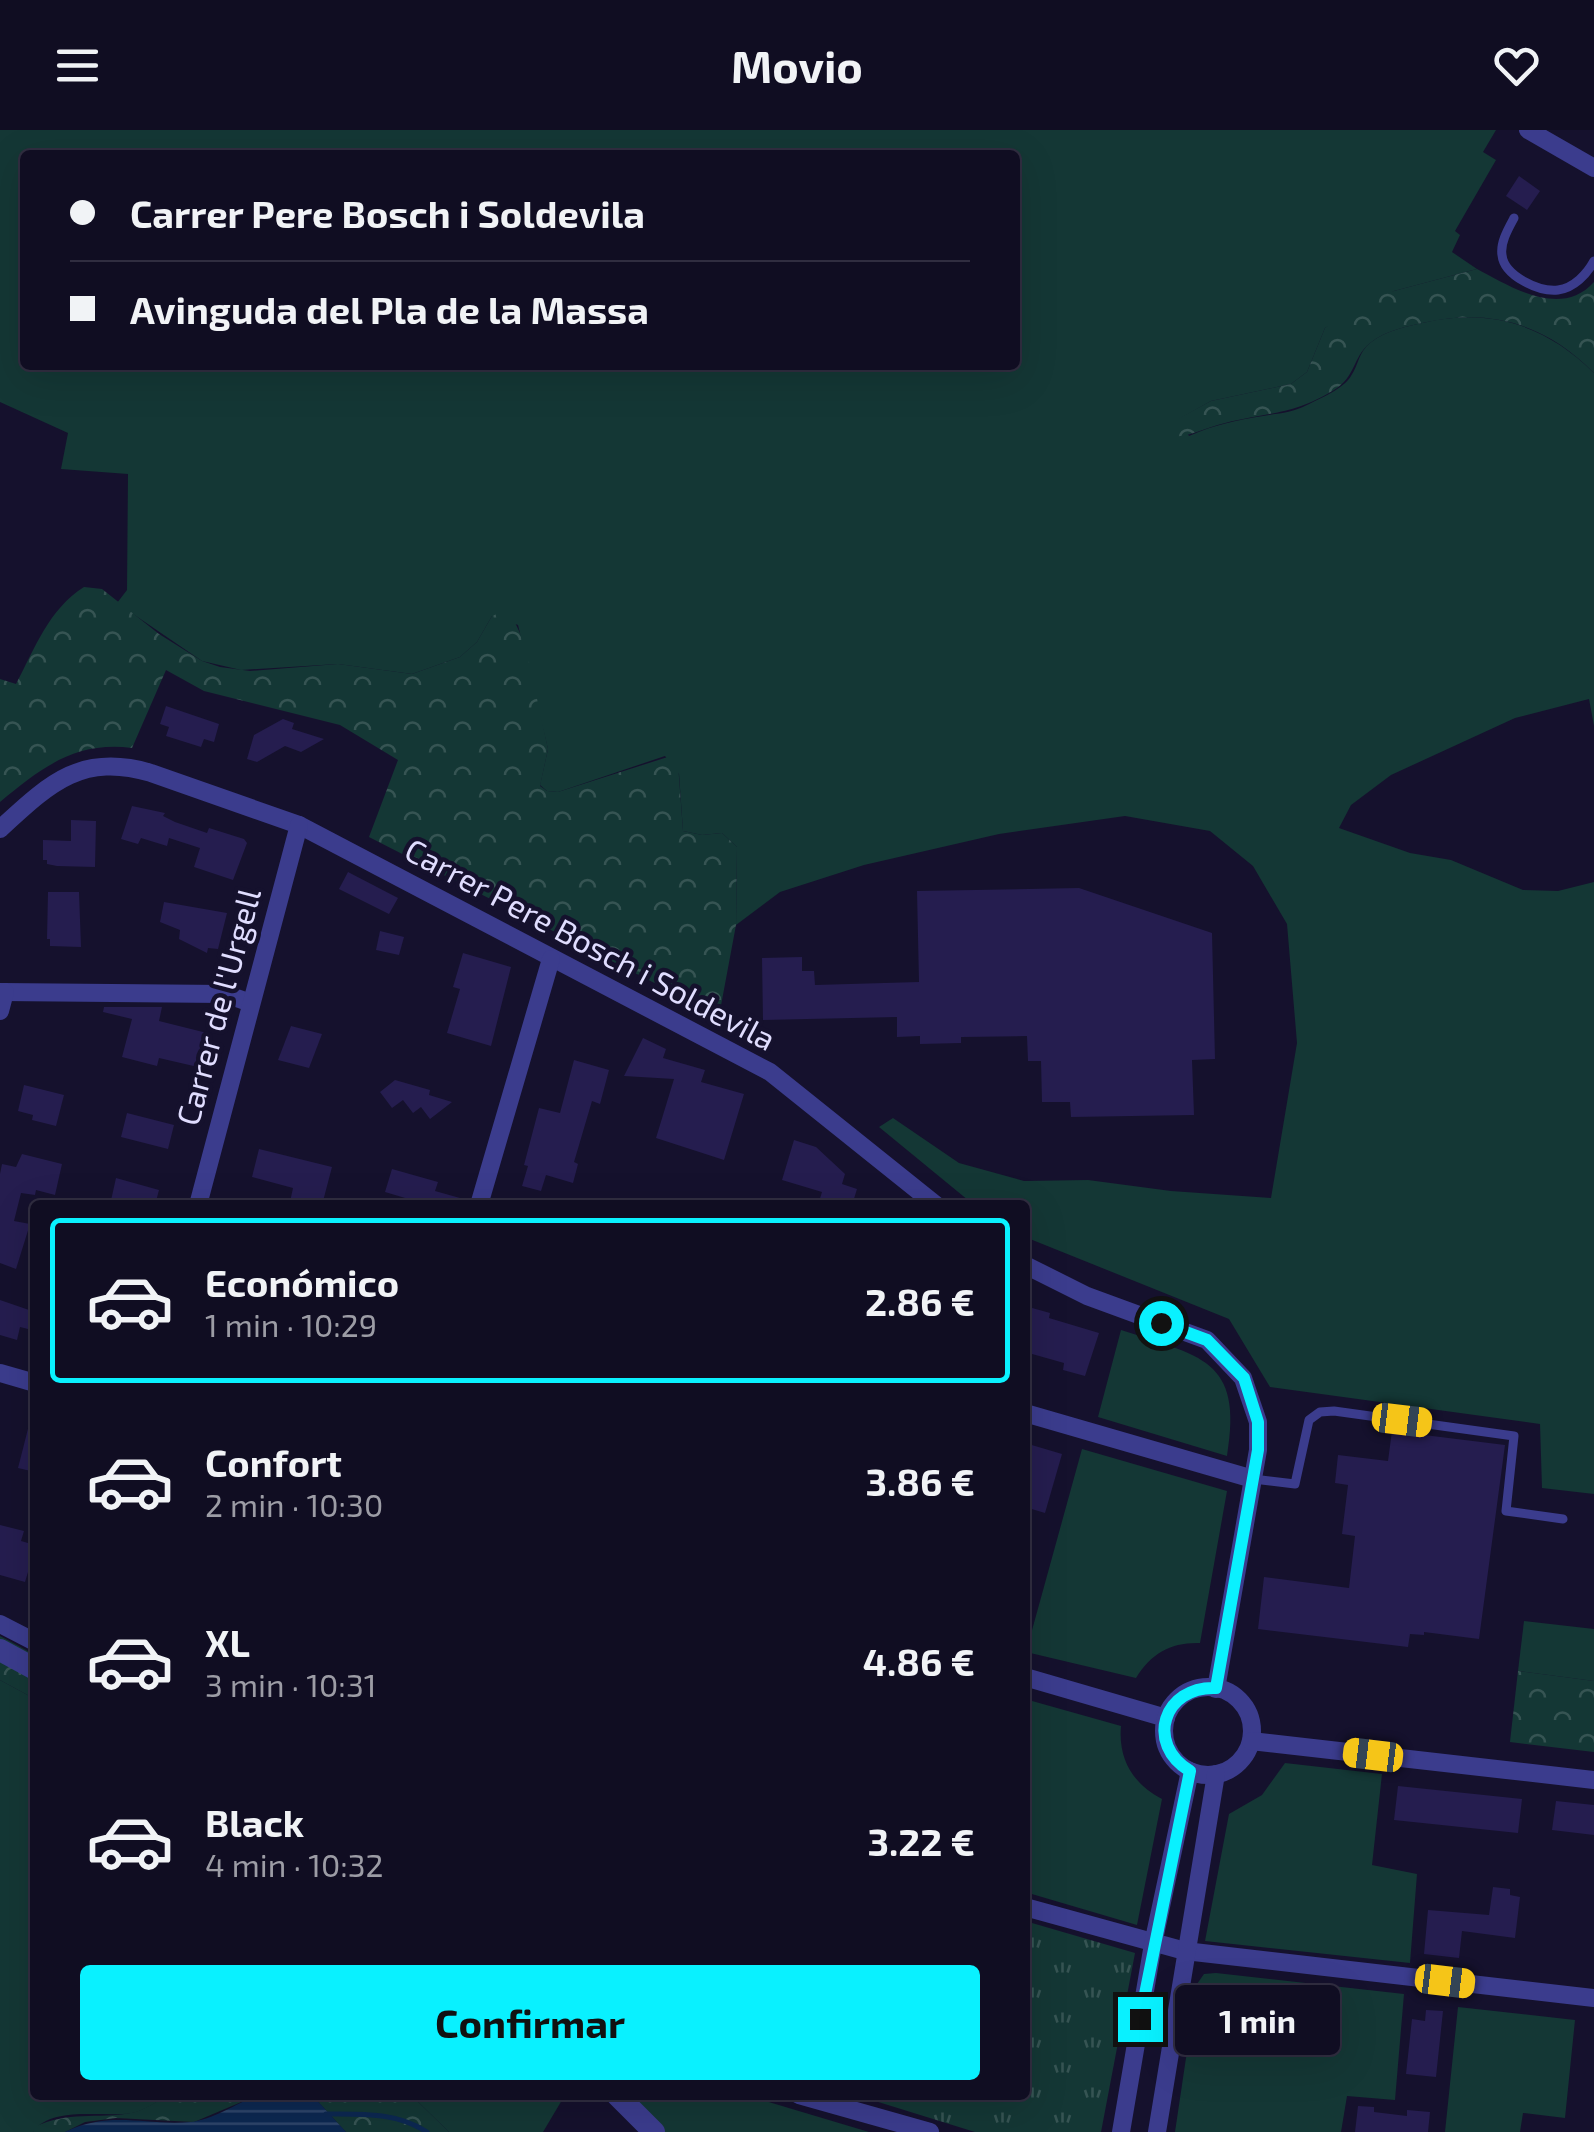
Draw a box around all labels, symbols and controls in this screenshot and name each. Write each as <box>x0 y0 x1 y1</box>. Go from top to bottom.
icon: menu <box>50 38 105 93</box>
text: Movio <box>731 38 863 92</box>
icon: heart <box>1489 38 1544 93</box>
text: Carrer Pere Bosch i Soldevila <box>130 190 645 236</box>
text: Avinguda del Pla de la Massa <box>130 286 649 332</box>
street label: Carrer Pere Bosch i Soldevila <box>399 829 783 1057</box>
street label: Carrer de l'Urgell <box>167 883 267 1129</box>
icon: car <box>85 1256 175 1346</box>
text: Económico <box>205 1259 399 1305</box>
text: 2.86 € <box>865 1278 975 1324</box>
route start <box>1139 1301 1184 1346</box>
text: 1 min · 10:29 <box>205 1305 377 1343</box>
car <box>1370 1401 1434 1439</box>
icon: car <box>85 1436 175 1526</box>
text: Confort <box>205 1439 342 1485</box>
text: 3.86 € <box>865 1458 975 1504</box>
text: 2 min · 10:30 <box>205 1485 383 1523</box>
icon: car <box>85 1616 175 1706</box>
text: XL <box>205 1619 250 1665</box>
text: 4.86 € <box>863 1638 975 1684</box>
text: 3 min · 10:31 <box>205 1665 376 1703</box>
car <box>1341 1736 1405 1774</box>
icon: car <box>85 1796 175 1886</box>
text: Black <box>205 1799 304 1845</box>
text: 3.22 € <box>867 1818 975 1864</box>
text: 4 min · 10:32 <box>205 1845 384 1883</box>
car <box>1413 1962 1477 2000</box>
button: Confirmar <box>80 1965 980 2080</box>
callout: 1 min <box>1175 1984 1340 2054</box>
route end <box>1118 1997 1163 2042</box>
text: 1 min <box>1219 2001 1296 2039</box>

